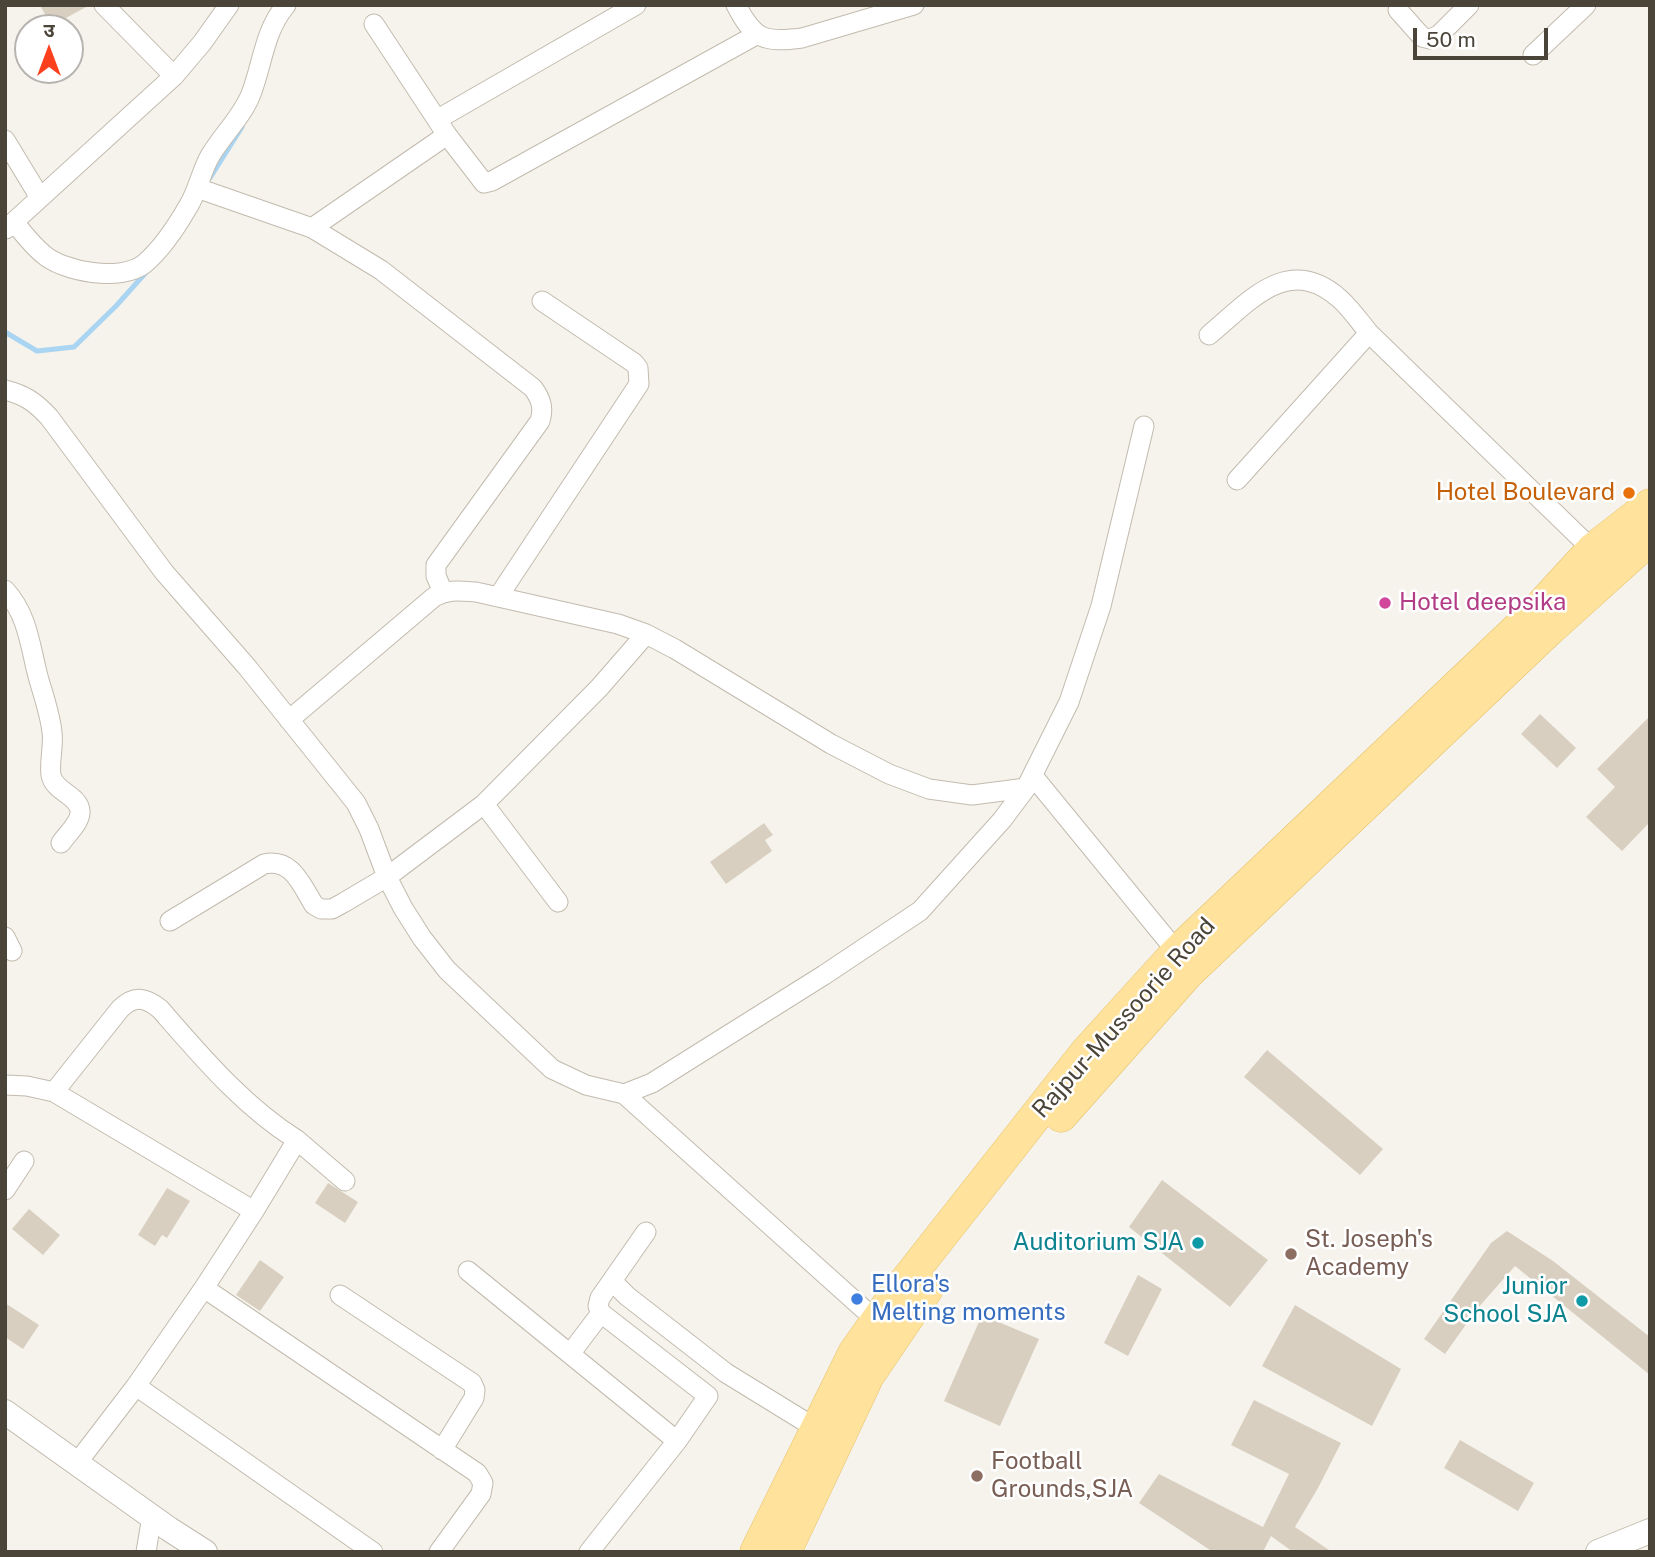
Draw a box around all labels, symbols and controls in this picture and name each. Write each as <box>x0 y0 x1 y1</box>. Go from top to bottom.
north arrow <box>14 14 84 84</box>
scale bar <box>1417 14 1552 58</box>
text: उ <box>43 19 55 41</box>
text: 50 m <box>1426 27 1476 52</box>
place label: Hotel Boulevard <box>1436 479 1615 507</box>
marker: Hotel Boulevard <box>1621 485 1637 501</box>
place label: Hotel deepsika <box>1399 589 1566 617</box>
marker: Hotel deepsika <box>1377 595 1393 611</box>
street label: Rajpur-Mussoorie Road <box>1026 912 1222 1124</box>
place label: St. Joseph's Academy <box>1305 1226 1433 1282</box>
place label: Auditorium SJA <box>1013 1229 1184 1257</box>
marker: Auditorium SJA <box>1190 1235 1206 1251</box>
marker: St. Joseph's Academy <box>1283 1246 1299 1262</box>
place label: Ellora's Melting moments <box>871 1271 1066 1327</box>
place label: Junior School SJA <box>1443 1273 1568 1329</box>
marker: Ellora's Melting moments <box>849 1291 865 1307</box>
marker: Junior School SJA <box>1574 1293 1590 1309</box>
place label: Football Grounds,SJA <box>991 1448 1133 1504</box>
marker: Football Grounds,SJA <box>969 1468 985 1484</box>

